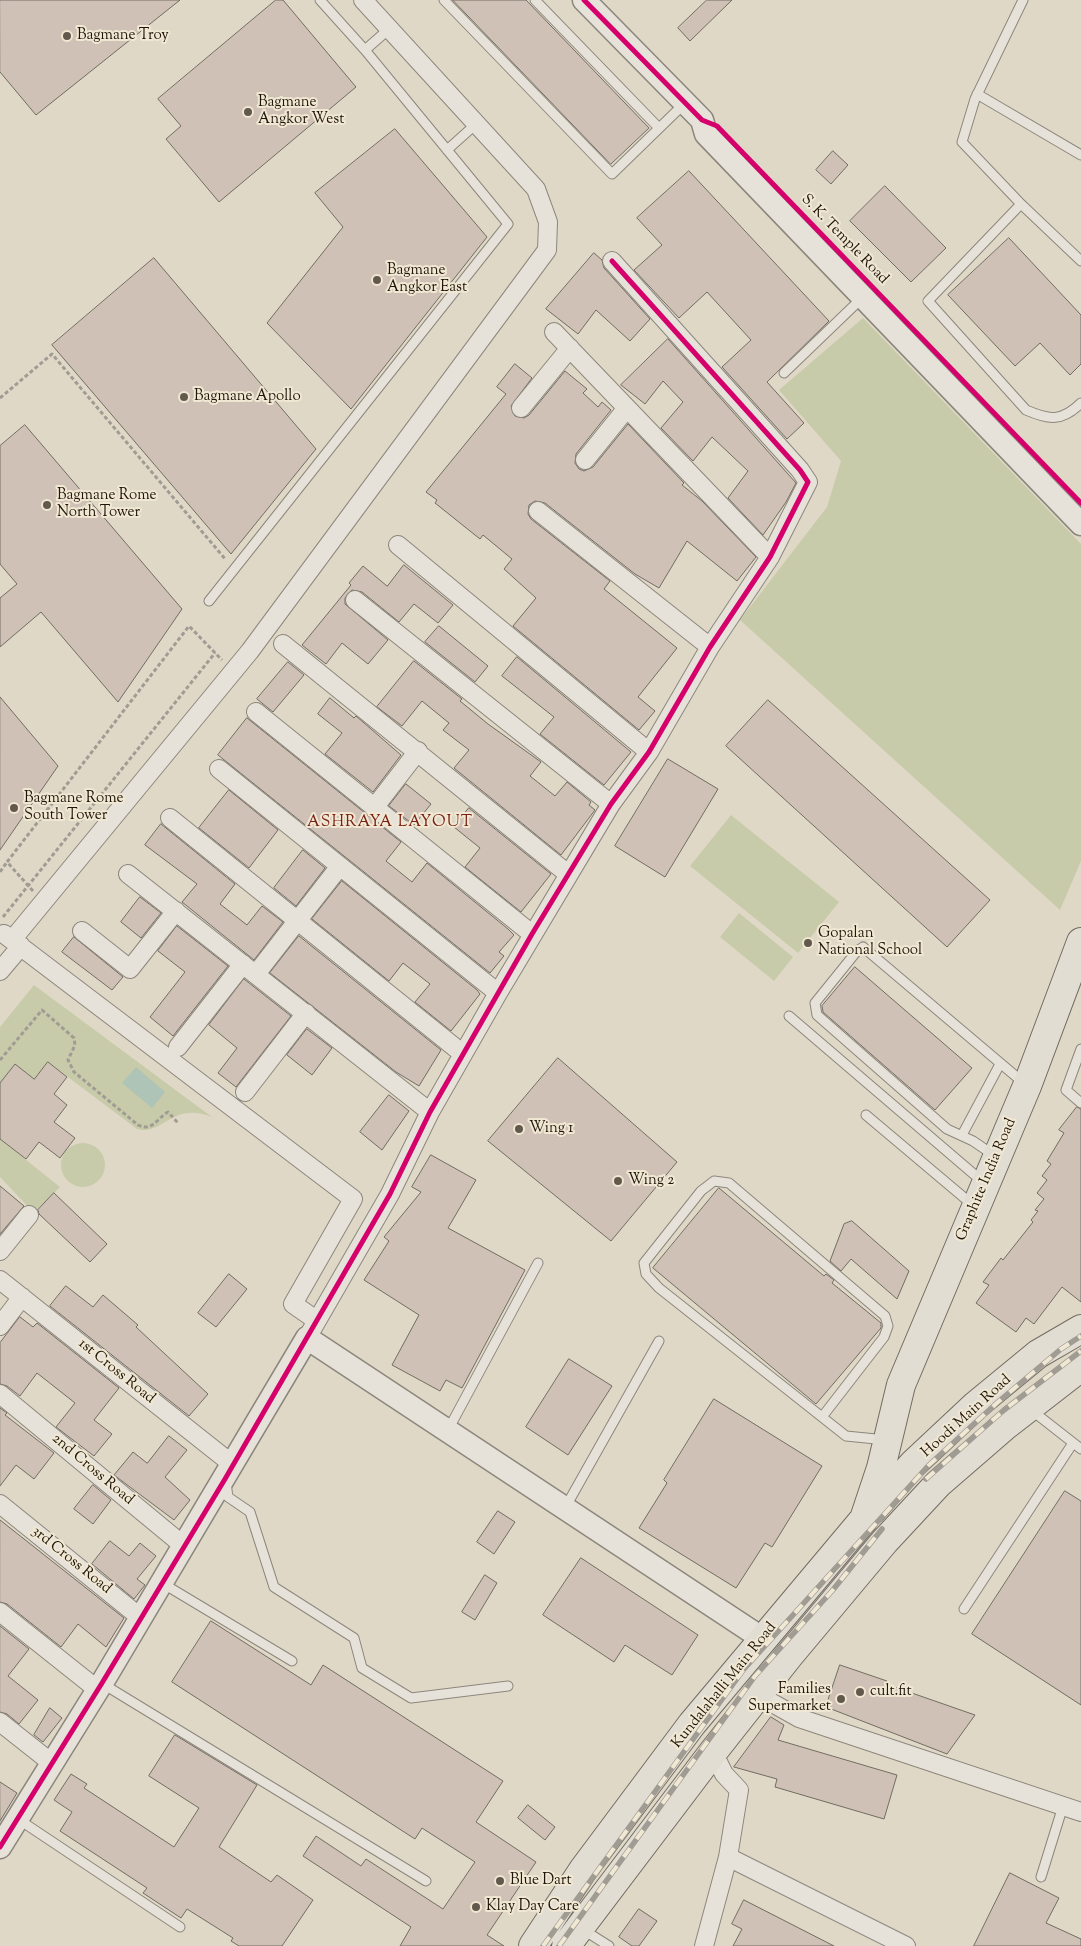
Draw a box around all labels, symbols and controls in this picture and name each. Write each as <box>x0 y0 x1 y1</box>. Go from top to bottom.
place label: Bagmane Troy <box>77 27 169 45</box>
marker: Bagmane Troy <box>61 30 73 42</box>
place label: Bagmane Angkor West <box>258 94 344 129</box>
marker: Bagmane Angkor West <box>242 106 254 118</box>
street label: S. K. Temple Road <box>797 191 891 289</box>
place label: Bagmane Angkor East <box>387 262 467 297</box>
marker: Bagmane Angkor East <box>371 274 383 286</box>
place label: Bagmane Apollo <box>194 388 301 406</box>
marker: Bagmane Apollo <box>178 391 190 403</box>
place label: Bagmane Rome North Tower <box>57 487 156 522</box>
marker: Bagmane Rome North Tower <box>41 499 53 511</box>
place label: Bagmane Rome South Tower <box>24 790 123 825</box>
marker: Bagmane Rome South Tower <box>8 802 20 814</box>
district label: ASHRAYA LAYOUT <box>305 813 475 833</box>
place label: Gopalan National School <box>818 925 922 960</box>
marker: Gopalan National School <box>802 937 814 949</box>
street label: Graphite India Road <box>953 1116 1021 1244</box>
place label: Wing 1 <box>529 1120 573 1138</box>
marker: Wing 1 <box>513 1123 525 1135</box>
place label: Wing 2 <box>628 1172 674 1190</box>
marker: Wing 2 <box>612 1175 624 1187</box>
street label: 1st Cross Road <box>74 1336 158 1408</box>
street label: Hoodi Main Road <box>918 1372 1016 1462</box>
street label: 2nd Cross Road <box>47 1430 137 1510</box>
street label: 3rd Cross Road <box>27 1523 115 1599</box>
street label: Kundalahalli Main Road <box>669 1620 781 1752</box>
place label: Families Supermarket <box>748 1681 831 1716</box>
place label: cult.fit <box>870 1683 912 1701</box>
marker: cult.fit <box>854 1686 866 1698</box>
marker: Families Supermarket <box>835 1693 847 1705</box>
place label: Blue Dart <box>510 1872 572 1890</box>
marker: Blue Dart <box>494 1875 506 1887</box>
place label: Klay Day Care <box>486 1898 579 1916</box>
marker: Klay Day Care <box>470 1901 482 1913</box>

